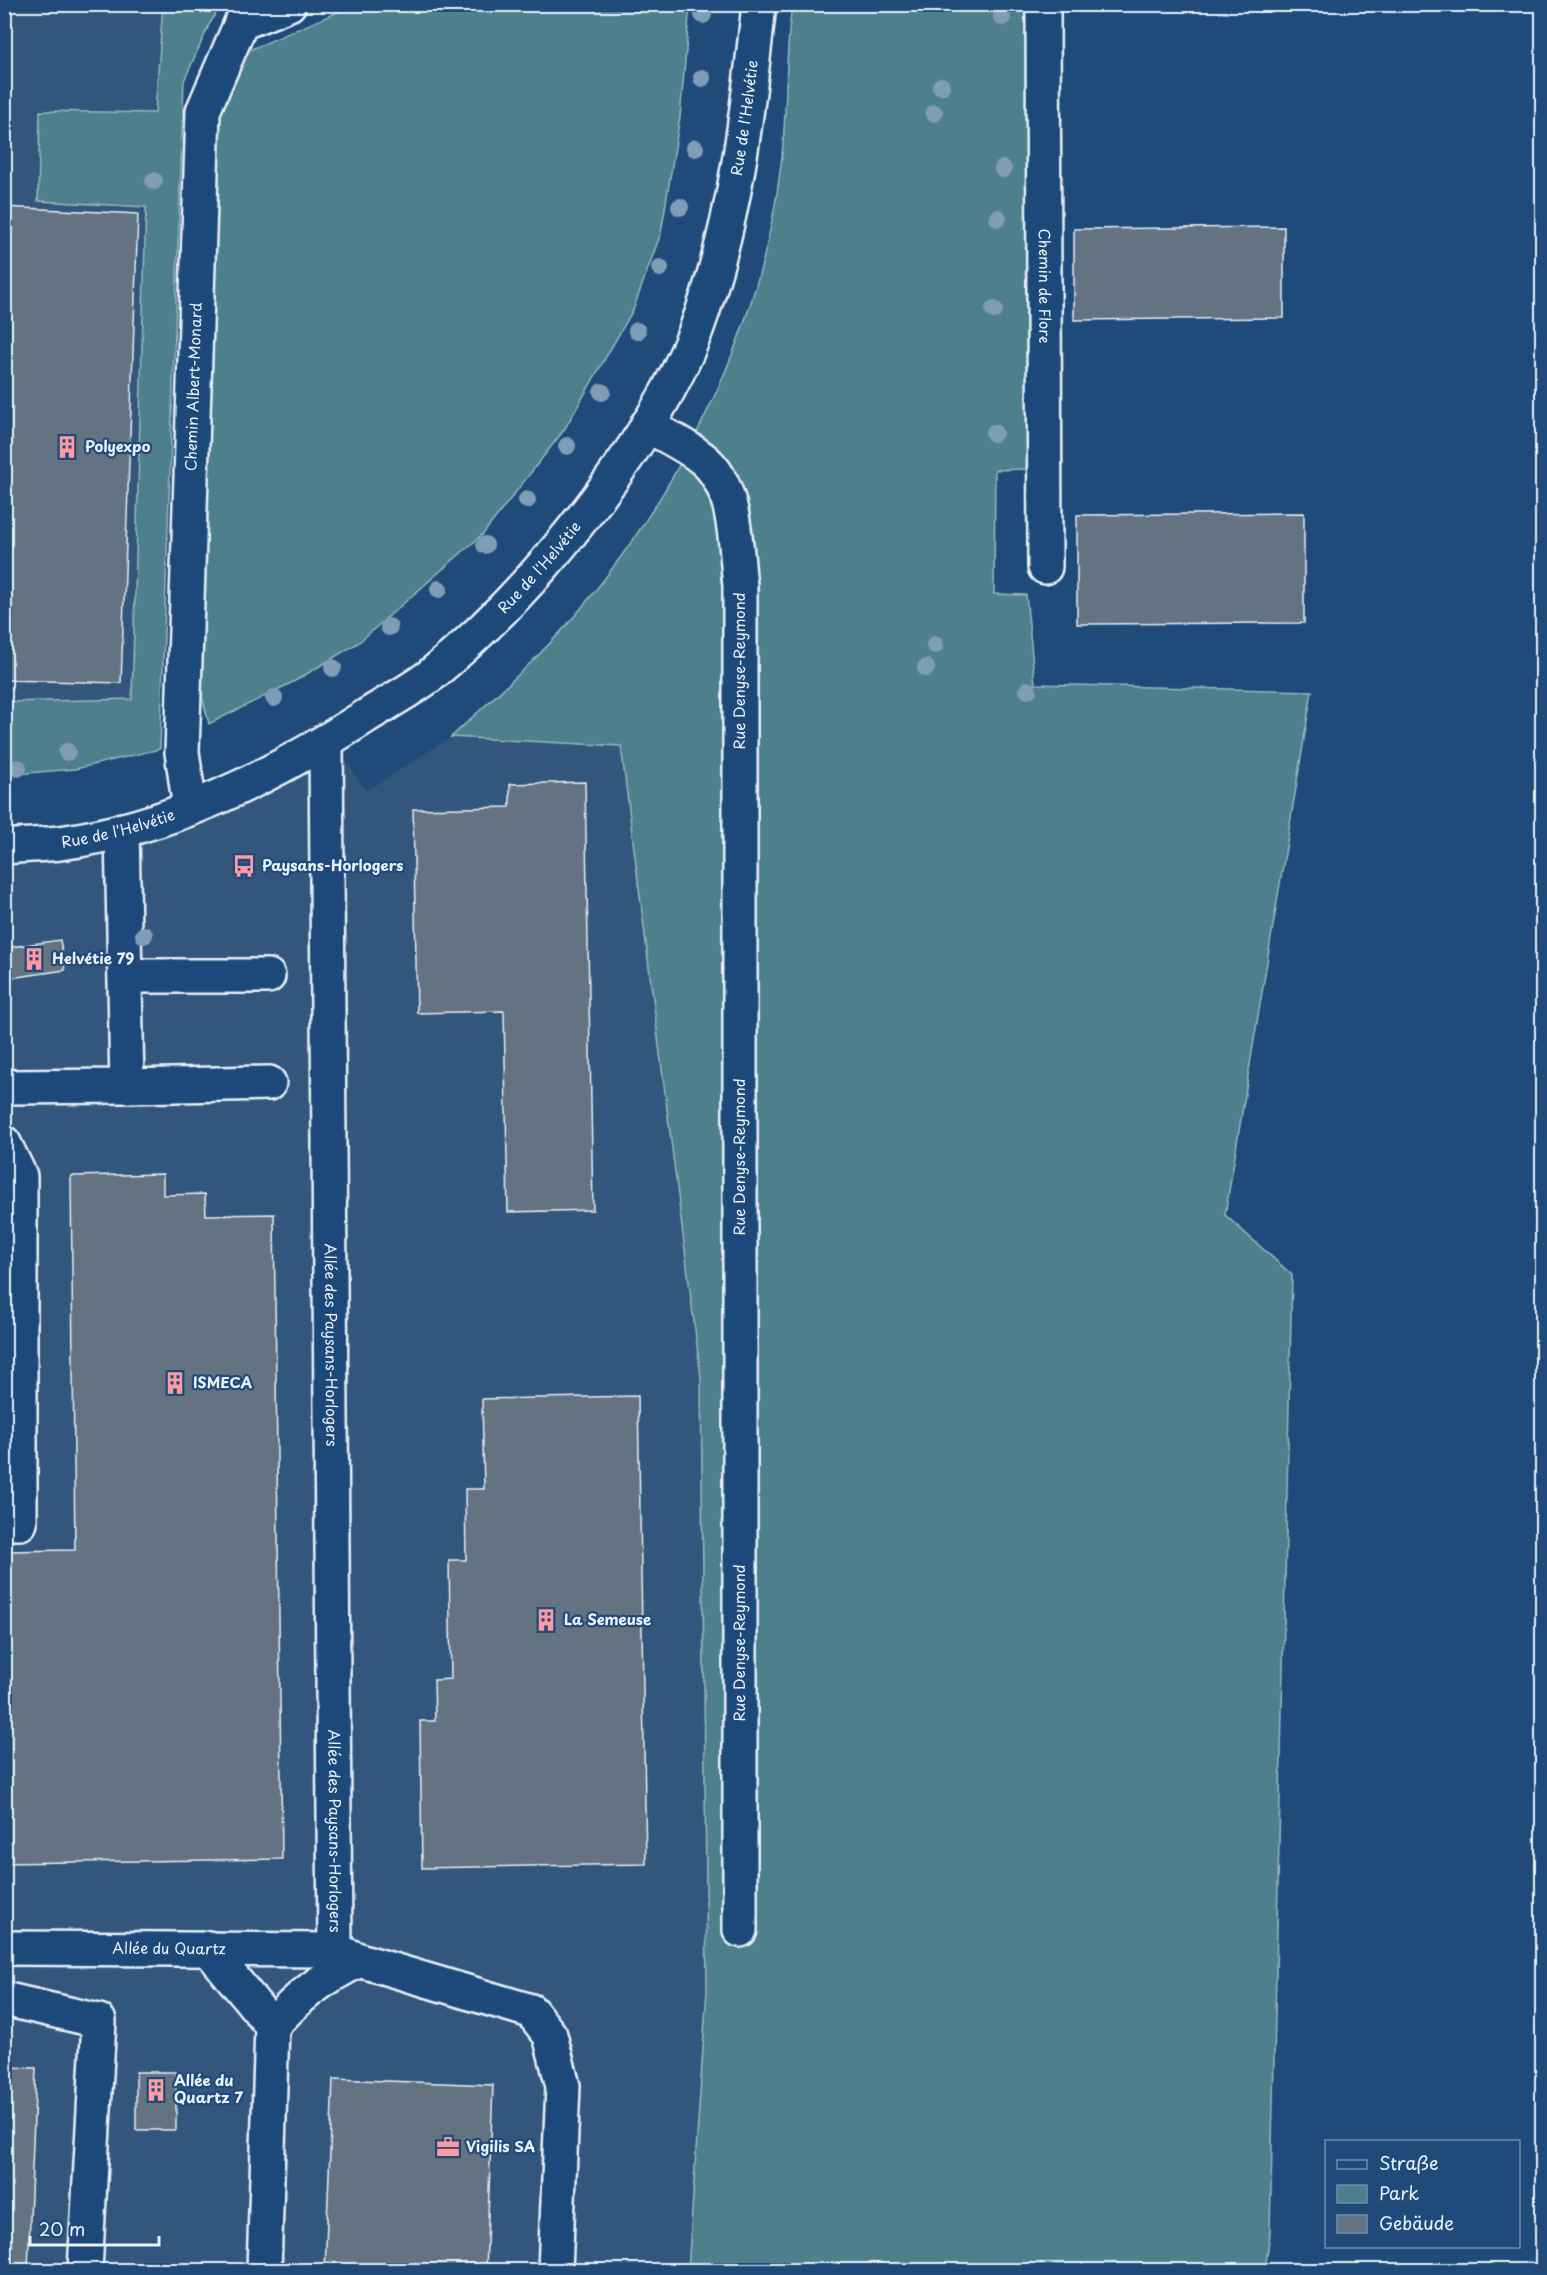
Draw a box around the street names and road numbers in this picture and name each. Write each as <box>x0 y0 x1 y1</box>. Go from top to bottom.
street label: Rue de l'Helvétie <box>724 59 763 177</box>
street label: Chemin de Flore <box>1034 228 1057 344</box>
street label: Chemin Albert-Monard <box>178 302 207 471</box>
street label: Rue de l'Helvétie <box>492 516 586 618</box>
street label: Rue Denyse-Reymond <box>727 593 750 749</box>
street label: Rue de l'Helvétie <box>60 802 178 853</box>
street label: Rue Denyse-Reymond <box>727 1079 750 1235</box>
street label: Allée des Paysans-Horlogers <box>320 1243 344 1447</box>
street label: Rue Denyse-Reymond <box>727 1565 750 1721</box>
street label: Allée des Paysans-Horlogers <box>323 1729 348 1933</box>
street label: Allée du Quartz <box>112 1936 226 1959</box>

